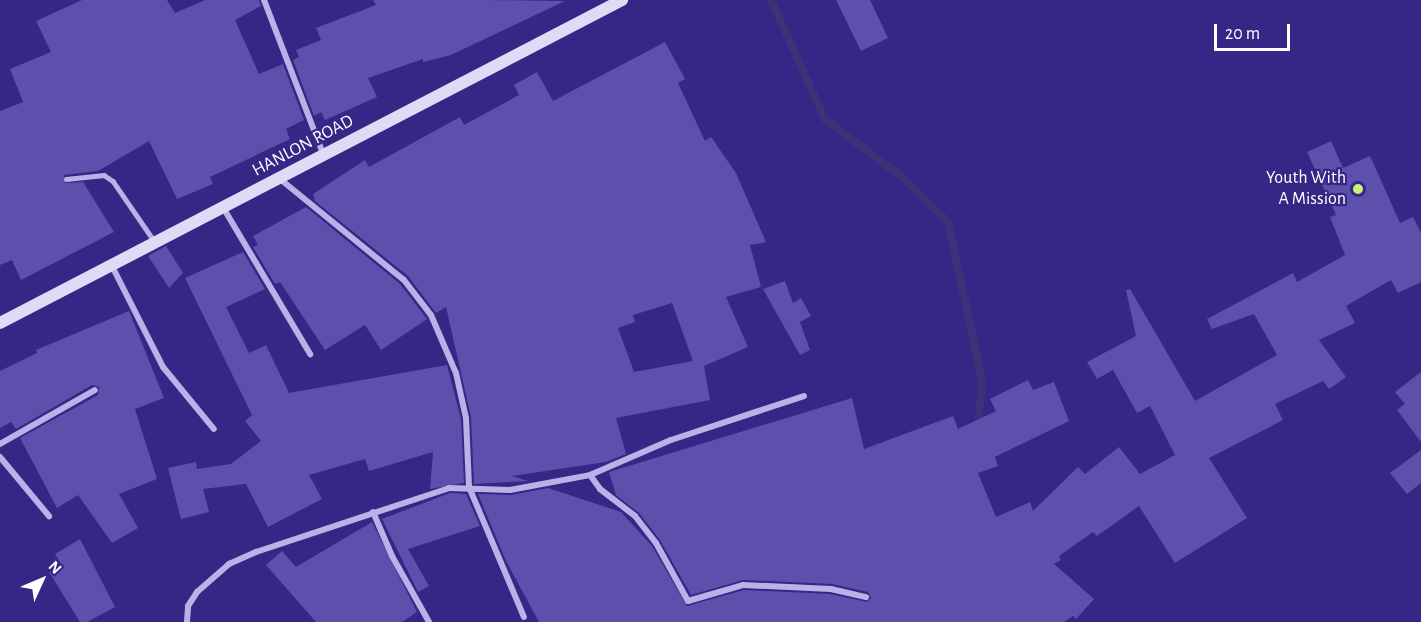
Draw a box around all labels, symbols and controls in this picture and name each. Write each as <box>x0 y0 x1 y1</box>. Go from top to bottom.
scale bar <box>1217 12 1294 50</box>
text: 20 m <box>1225 25 1260 43</box>
street label: HANLON ROAD <box>249 110 357 182</box>
place label: Youth With A Mission <box>1266 168 1346 210</box>
marker: Youth With A Mission <box>1351 182 1365 196</box>
north arrow <box>12 550 72 610</box>
text: N <box>45 558 65 577</box>

